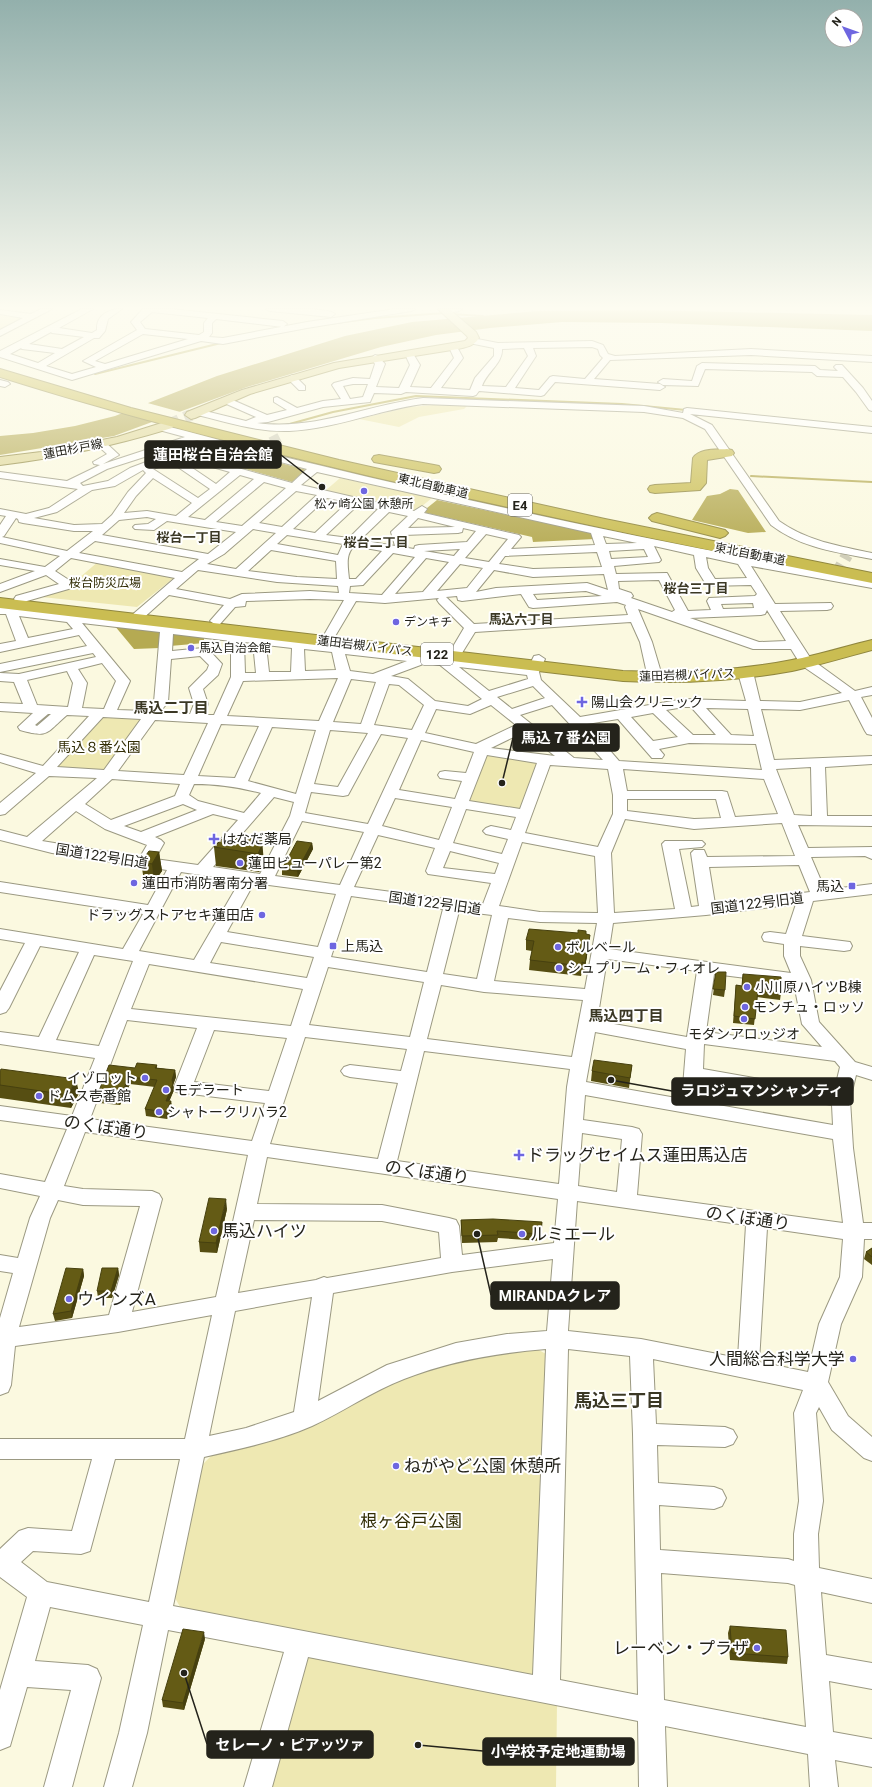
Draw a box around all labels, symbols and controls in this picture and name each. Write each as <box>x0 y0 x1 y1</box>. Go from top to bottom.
north arrow <box>824 8 864 48</box>
text: N <box>829 14 844 29</box>
street label: 蓮田杉戸線 <box>42 436 104 462</box>
callout: 蓮田桜台自治会館 <box>145 441 281 468</box>
text: 蓮田桜台自治会館 <box>153 446 273 464</box>
street label: 東北自動車道 <box>396 471 470 501</box>
marker: 松ヶ崎公園 休憩所 <box>359 486 369 496</box>
road number: E4 <box>508 494 532 516</box>
place label: 松ヶ崎公園 休憩所 <box>315 497 413 511</box>
district label: 桜台一丁目 <box>156 530 222 545</box>
district label: 桜台二丁目 <box>343 535 409 550</box>
street label: 東北自動車道 <box>713 540 787 568</box>
park label: 桜台防災広場 <box>69 576 141 590</box>
district label: 桜台三丁目 <box>663 581 729 596</box>
district label: 馬込六丁目 <box>488 612 554 627</box>
place label: デンキチ <box>404 615 452 629</box>
marker: デンキチ <box>391 617 401 627</box>
street label: 蓮田岩槻バイパス <box>317 633 413 659</box>
place label: 馬込自治会館 <box>199 641 271 655</box>
marker: 馬込自治会館 <box>186 643 196 653</box>
road number: 122 <box>421 643 453 665</box>
street label: 蓮田岩槻バイパス <box>639 666 735 684</box>
place label: 陽山会クリニック <box>591 694 703 710</box>
marker: 陽山会クリニック <box>576 696 588 708</box>
district label: 馬込二丁目 <box>133 699 209 717</box>
callout: 馬込７番公園 <box>513 724 619 751</box>
text: 馬込７番公園 <box>521 729 611 747</box>
park label: 馬込８番公園 <box>57 739 141 755</box>
place label: はなだ薬局 <box>222 831 292 847</box>
marker: はなだ薬局 <box>209 834 219 844</box>
street label: 国道122号旧道 <box>55 841 149 871</box>
place label: 蓮田ビューパレー第2 <box>248 855 382 871</box>
marker: 蓮田ビューパレー第2 <box>235 858 245 868</box>
place label: 蓮田市消防署南分署 <box>142 875 268 891</box>
marker: 蓮田市消防署南分署 <box>129 878 139 888</box>
place label: 馬込 <box>816 878 844 894</box>
marker: 馬込 <box>847 881 857 891</box>
street label: 国道122号旧道 <box>388 889 482 917</box>
street label: 国道122号旧道 <box>710 889 804 917</box>
place label: ドラッグストアセキ蓮田店 <box>86 907 254 923</box>
marker: ドラッグストアセキ蓮田店 <box>257 910 267 920</box>
place label: 上馬込 <box>341 938 383 954</box>
place label: ボルベール <box>566 939 636 955</box>
marker: 上馬込 <box>328 941 338 951</box>
marker: ボルベール <box>553 942 563 952</box>
place label: シュプリーム・フィオレ <box>567 960 720 976</box>
marker: シュプリーム・フィオレ <box>554 963 564 973</box>
place label: 小川原ハイツB棟 <box>755 979 861 995</box>
marker: 小川原ハイツB棟 <box>742 982 752 992</box>
place label: モンチュ・ロッソ <box>753 999 865 1015</box>
marker: モンチュ・ロッソ <box>740 1002 750 1012</box>
district label: 馬込四丁目 <box>588 1007 664 1025</box>
marker: モダンアロッジオ <box>739 1014 749 1024</box>
place label: モダンアロッジオ <box>688 1026 800 1042</box>
place label: イゾロット <box>67 1070 137 1086</box>
marker: イゾロット <box>140 1073 150 1083</box>
callout: ラロジュマンシャンティ <box>672 1078 853 1105</box>
place label: モデラート <box>174 1082 244 1098</box>
text: ラロジュマンシャンティ <box>680 1082 844 1100</box>
marker: モデラート <box>161 1085 171 1095</box>
place label: ドムス壱番館 <box>47 1088 131 1104</box>
marker: ドムス壱番館 <box>34 1091 44 1101</box>
place label: シャトークリハラ2 <box>167 1104 287 1120</box>
marker: シャトークリハラ2 <box>154 1107 164 1117</box>
street label: のくぼ通り <box>63 1111 149 1143</box>
place label: ドラッグセイムス蓮田馬込店 <box>527 1145 748 1165</box>
marker: ドラッグセイムス蓮田馬込店 <box>514 1150 524 1160</box>
street label: のくぼ通り <box>384 1156 470 1188</box>
street label: のくぼ通り <box>705 1202 791 1234</box>
place label: 馬込ハイツ <box>222 1221 307 1241</box>
place label: ルミエール <box>530 1224 615 1244</box>
marker: 馬込ハイツ <box>209 1226 219 1236</box>
marker: ルミエール <box>517 1229 527 1239</box>
callout: MIRANDAクレア <box>491 1282 619 1309</box>
text: MIRANDAクレア <box>499 1287 611 1305</box>
place label: ウインズA <box>77 1289 156 1309</box>
marker: ウインズA <box>64 1294 74 1304</box>
place label: 人間総合科学大学 <box>709 1349 845 1369</box>
marker: 人間総合科学大学 <box>848 1354 858 1364</box>
district label: 馬込三丁目 <box>574 1390 664 1411</box>
place label: ねがやど公園 休憩所 <box>404 1456 561 1476</box>
marker: ねがやど公園 休憩所 <box>391 1461 401 1471</box>
park label: 根ヶ谷戸公園 <box>360 1511 462 1531</box>
place label: レーベン・プラザ <box>613 1638 749 1658</box>
marker: レーベン・プラザ <box>752 1643 762 1653</box>
callout: セレーノ・ピアッツァ <box>207 1731 373 1758</box>
text: セレーノ・ピアッツァ <box>215 1736 365 1754</box>
callout: 小学校予定地運動場 <box>483 1738 634 1765</box>
text: 小学校予定地運動場 <box>490 1743 626 1761</box>

